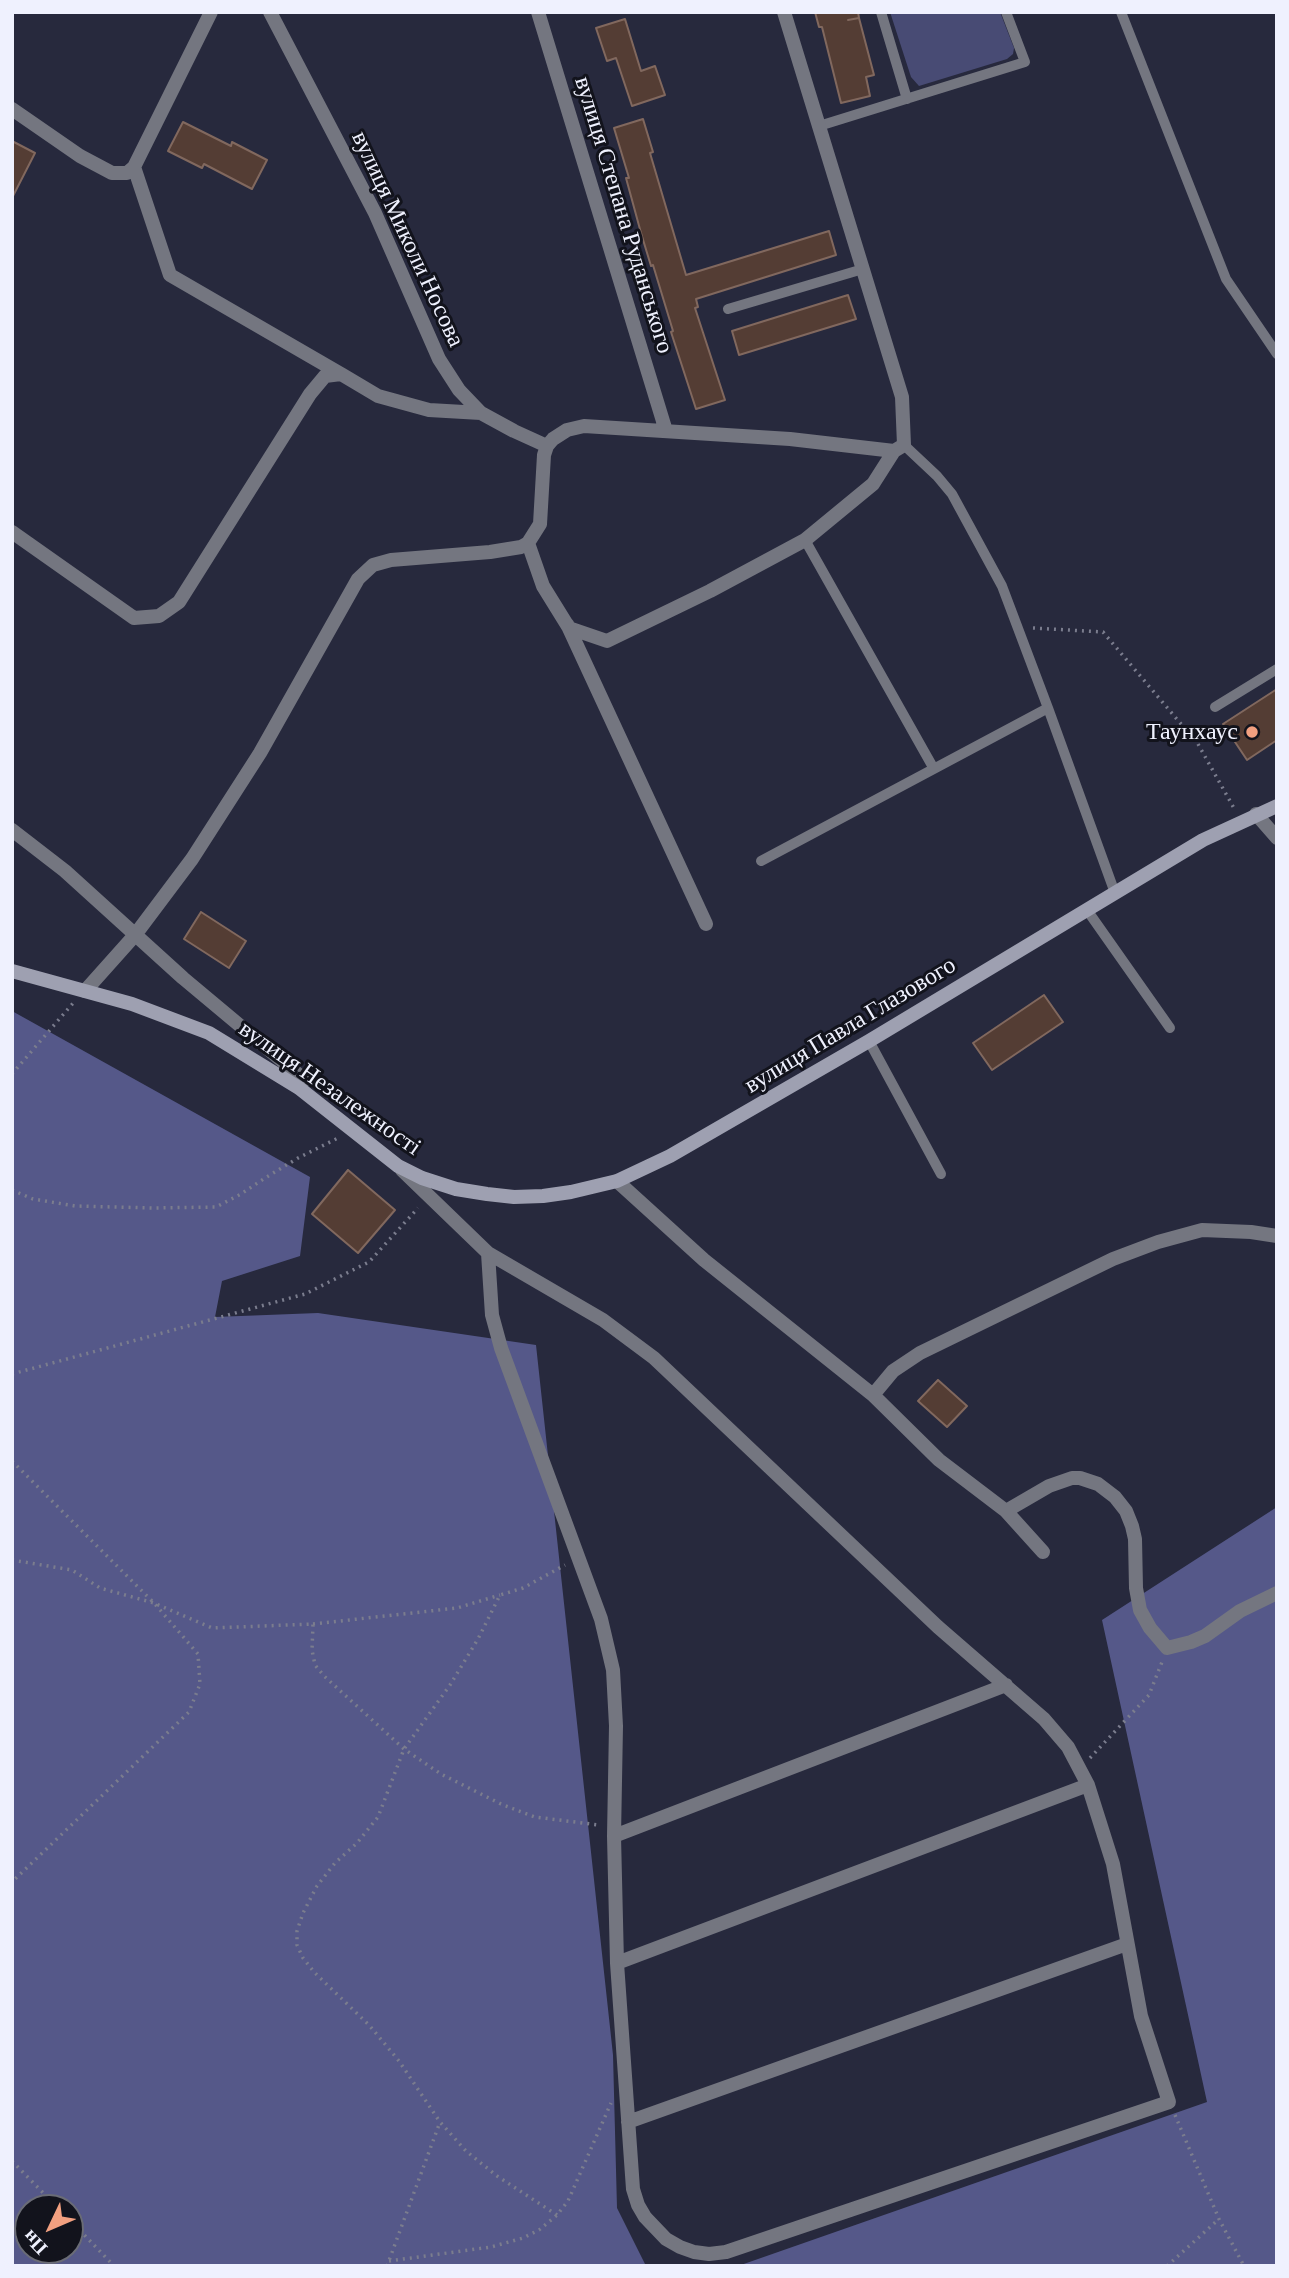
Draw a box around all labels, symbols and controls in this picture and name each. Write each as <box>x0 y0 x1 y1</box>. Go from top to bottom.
street label: вулиця Степана Руданського <box>568 73 680 357</box>
street label: вулиця Миколи Носова <box>345 127 471 351</box>
place label: Таунхаус <box>1146 718 1238 746</box>
marker: Таунхаус <box>1244 724 1260 740</box>
street label: вулиця Павла Глазового <box>739 951 961 1099</box>
street label: вулиця Незалежності <box>233 1014 427 1162</box>
north arrow <box>14 2194 84 2264</box>
text: Пн <box>18 2226 51 2259</box>

